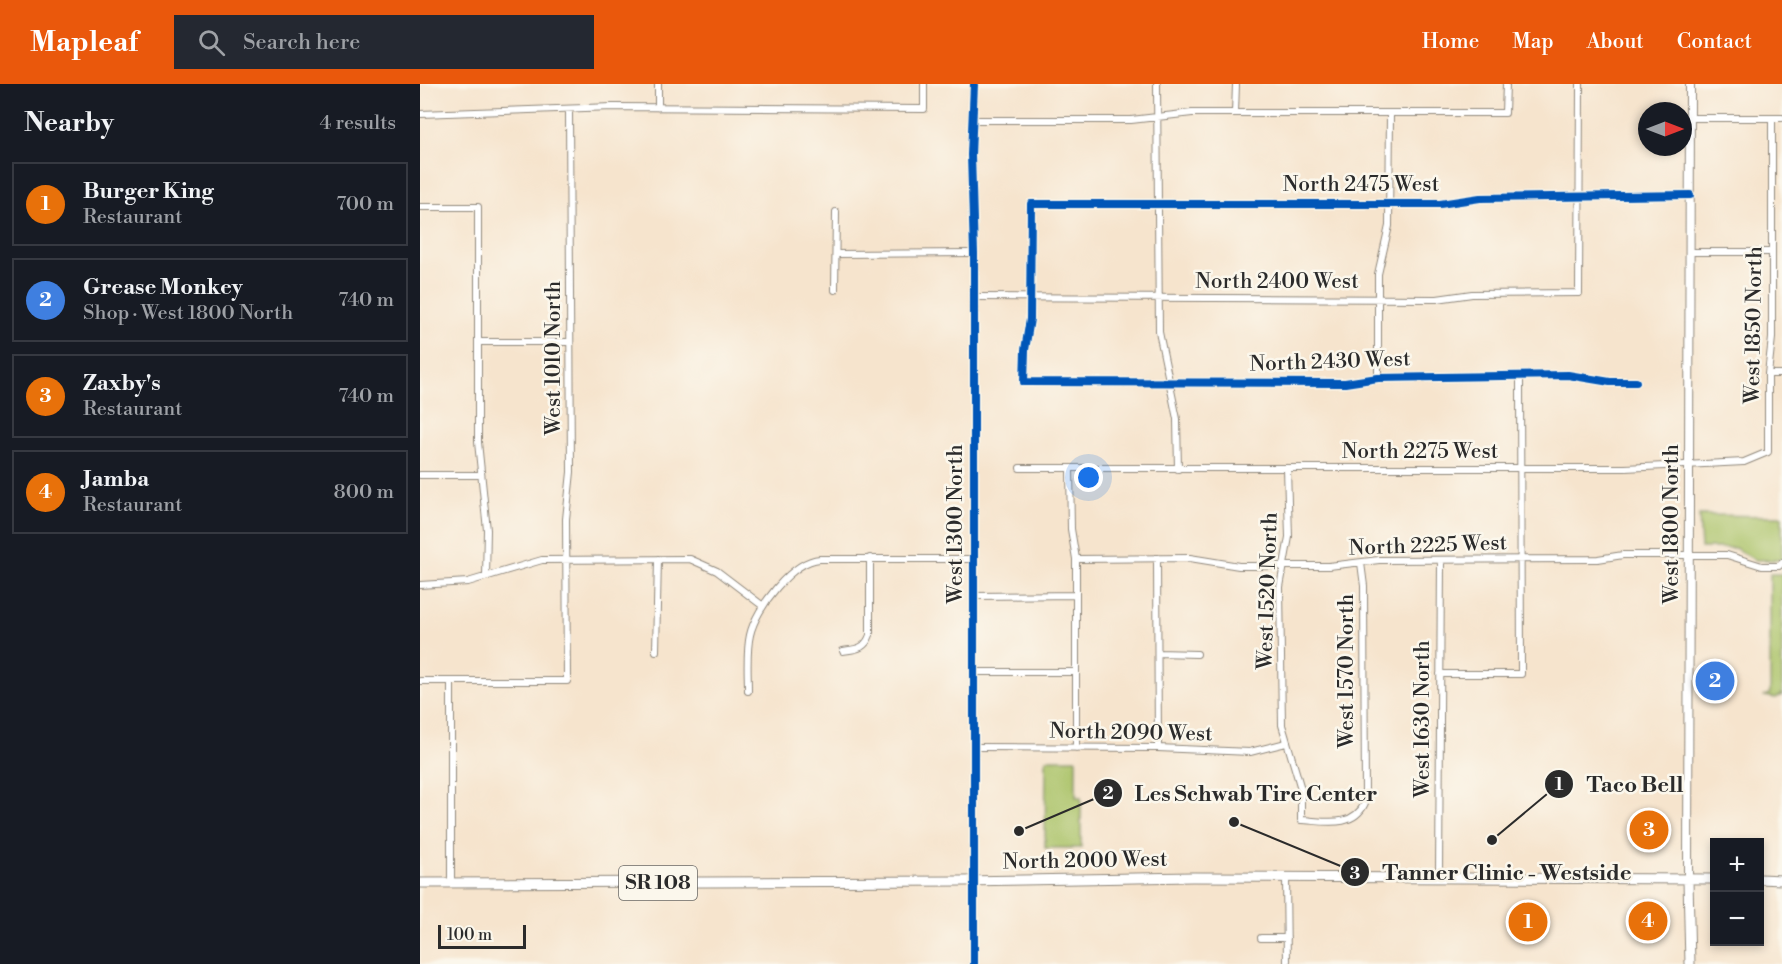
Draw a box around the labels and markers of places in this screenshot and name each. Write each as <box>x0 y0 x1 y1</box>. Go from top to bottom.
pin: 2 <box>1696 658 1734 704</box>
callout: Taco Bell <box>1544 764 1695 804</box>
callout: Les Schwab Tire Center <box>1093 773 1389 813</box>
pin: 3 <box>1630 808 1668 852</box>
callout: Tanner Clinic - Westside <box>1340 852 1643 892</box>
pin: 4 <box>1628 898 1668 944</box>
pin: 1 <box>1508 900 1548 944</box>

